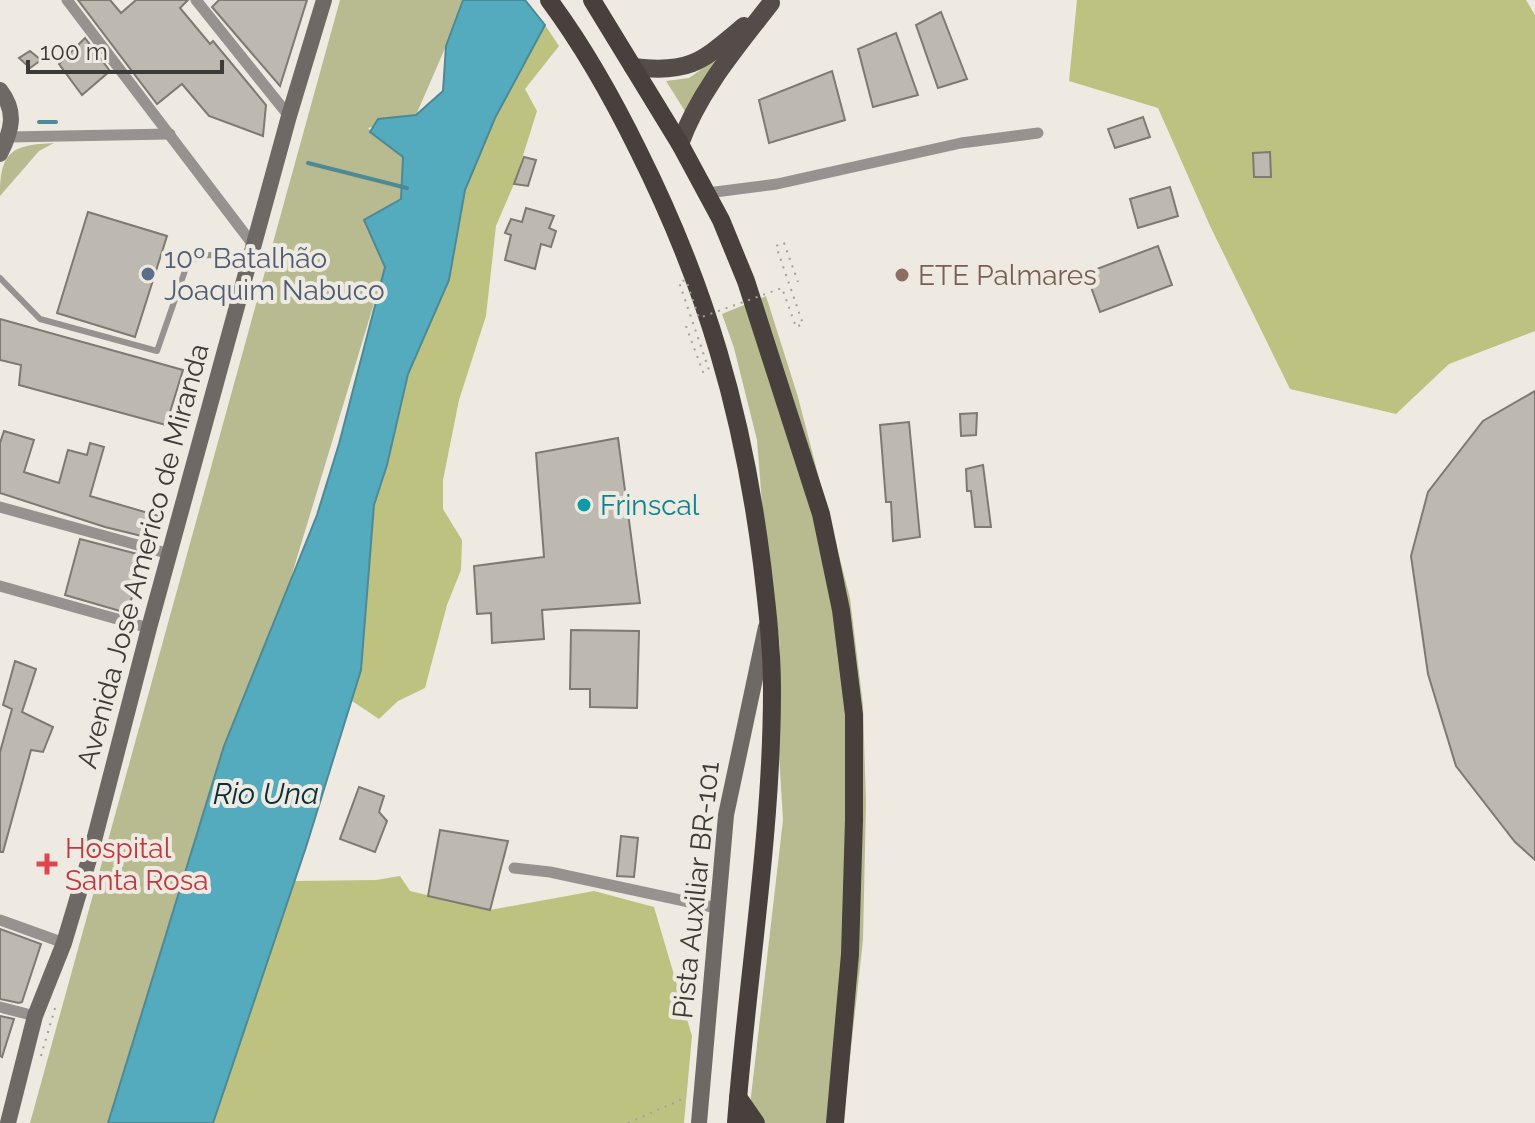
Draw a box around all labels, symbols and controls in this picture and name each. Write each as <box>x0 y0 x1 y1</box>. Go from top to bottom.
scale bar <box>28 24 222 74</box>
text: 100 m <box>40 37 108 66</box>
place label: 10º Batalhão Joaquim Nabuco <box>164 242 385 307</box>
place label: ETE Palmares <box>918 259 1097 292</box>
marker: 10º Batalhão Joaquim Nabuco <box>139 265 157 283</box>
marker: ETE Palmares <box>893 266 911 284</box>
street label: Avenida Jose Americo de Miranda <box>70 340 216 772</box>
place label: Frinscal <box>600 489 700 522</box>
marker: Frinscal <box>575 496 593 514</box>
street label: Pista Auxiliar BR-101 <box>666 760 726 1020</box>
water label: Rio Una <box>213 776 319 811</box>
place label: Hospital Santa Rosa <box>65 832 209 897</box>
marker: Hospital Santa Rosa <box>36 853 58 875</box>

